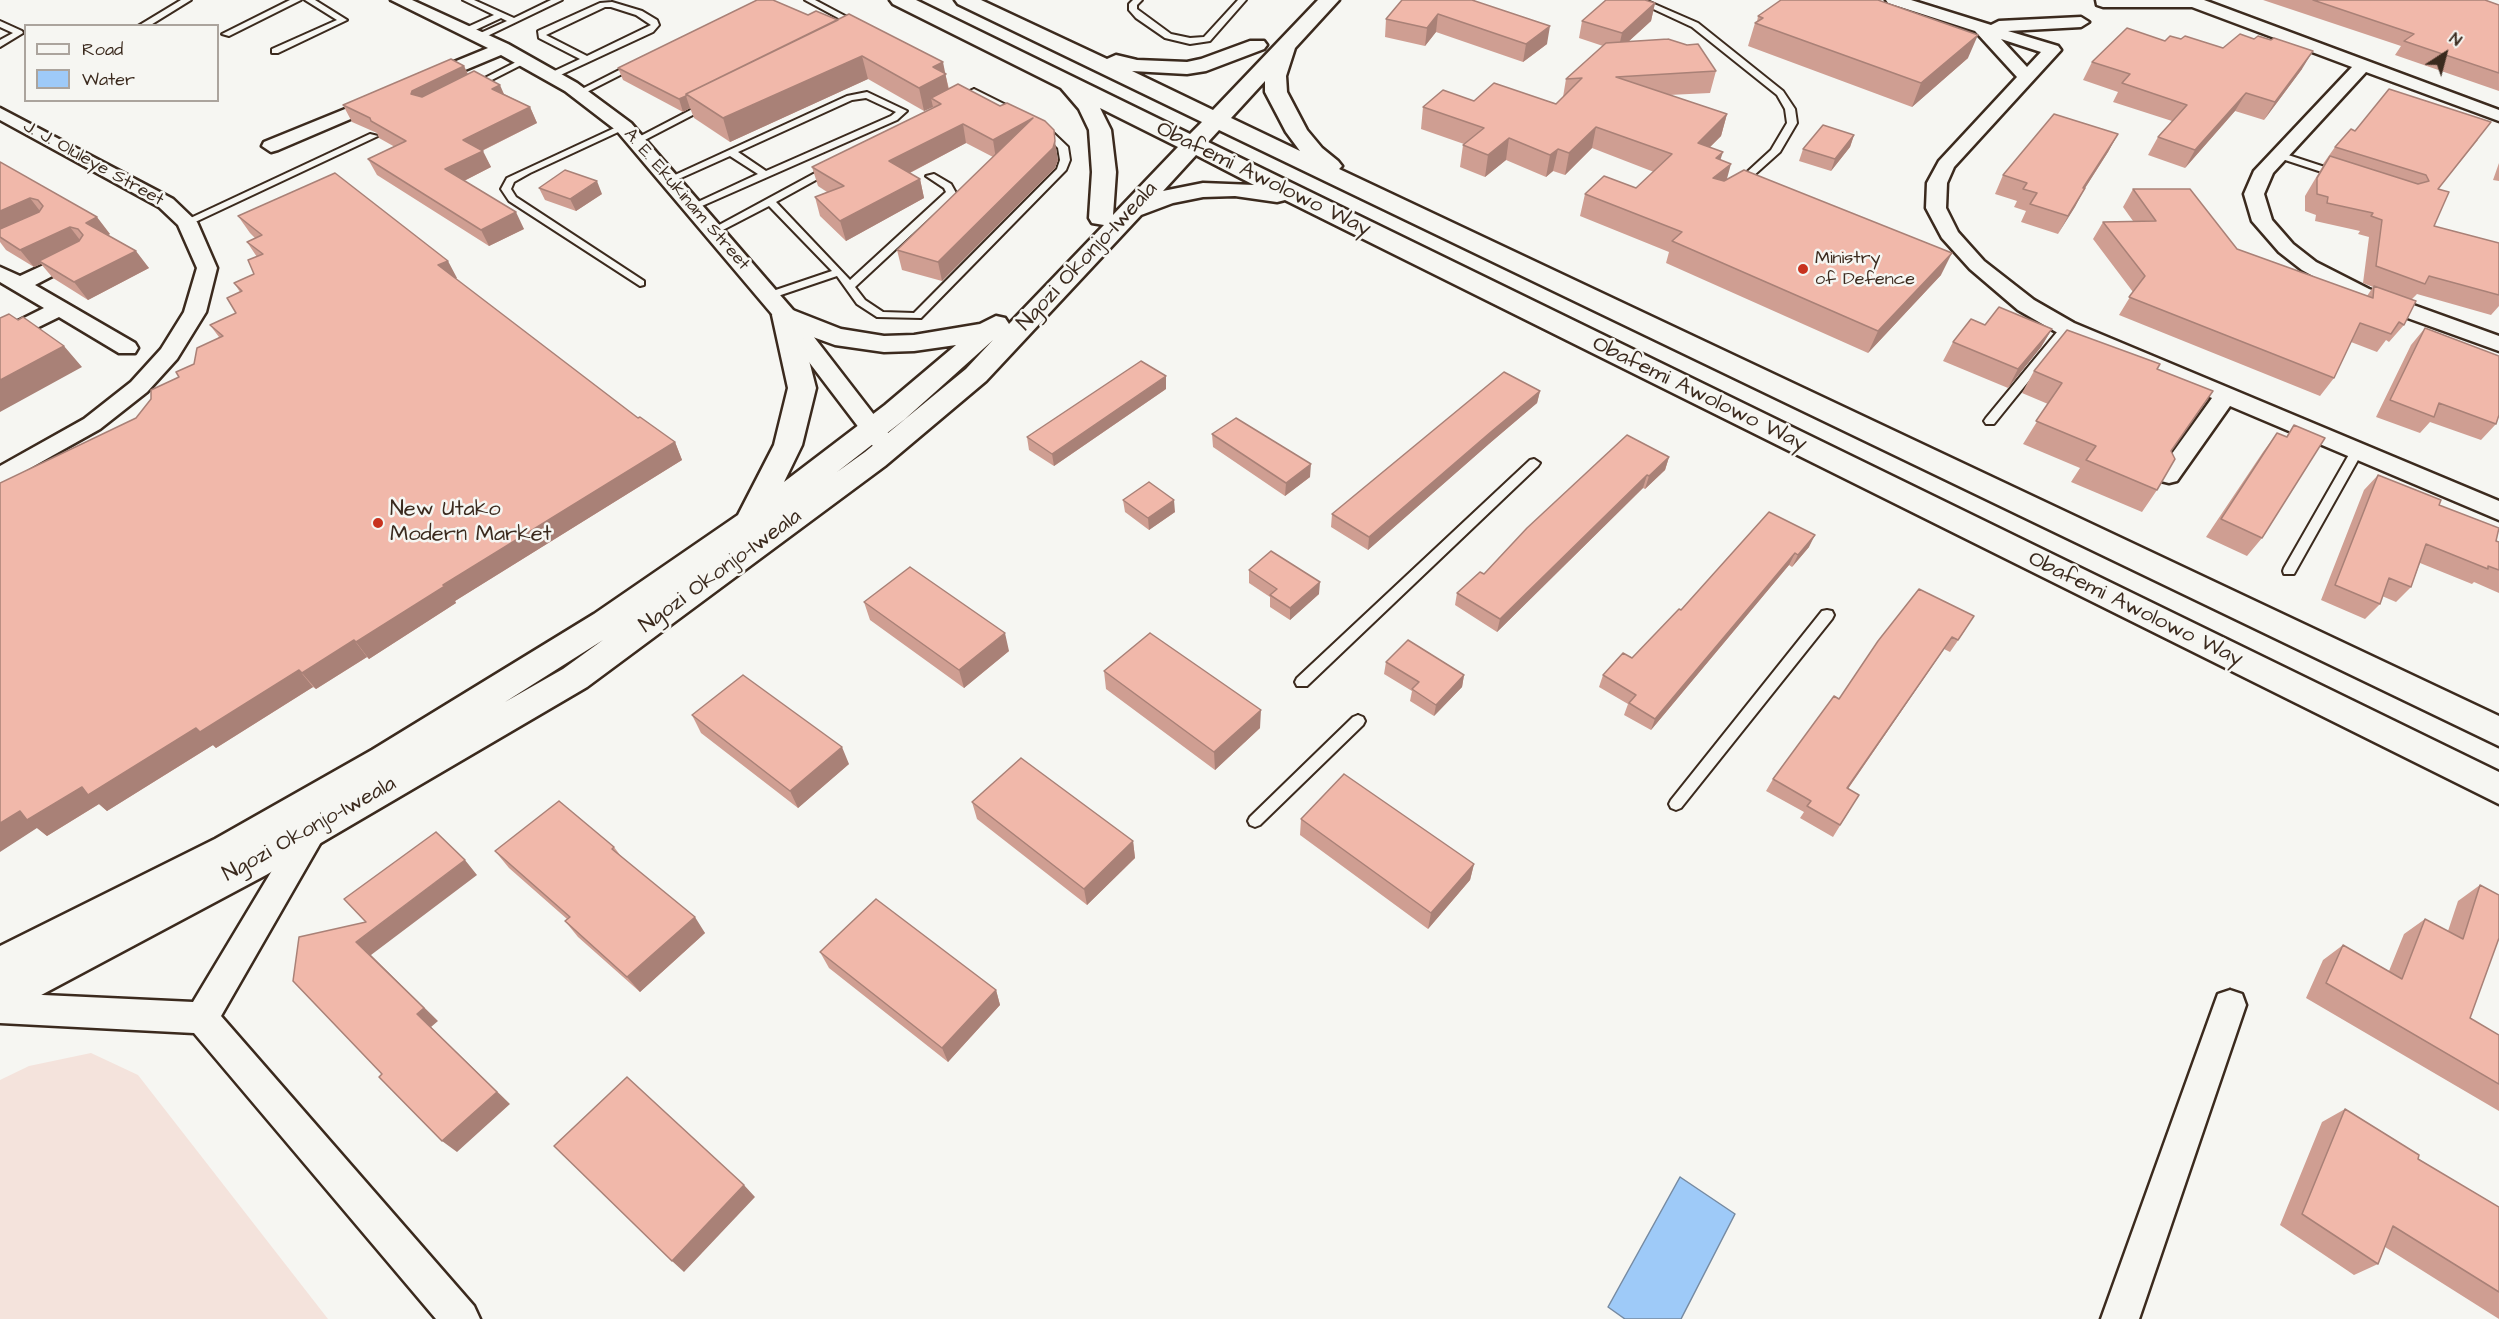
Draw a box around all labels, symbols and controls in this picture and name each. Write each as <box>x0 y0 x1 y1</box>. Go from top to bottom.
legend <box>24 24 219 102</box>
north arrow <box>2415 24 2475 84</box>
text: N <box>2445 28 2466 51</box>
text: Road <box>82 37 123 62</box>
text: Water <box>82 67 135 92</box>
street label: J. J. Oluleye Street <box>19 116 167 212</box>
street label: Obafemi Awolowo Way <box>1151 117 1375 243</box>
street label: A. E. Ekukinam Street <box>618 125 754 275</box>
street label: Ngozi Okonjo-Iweala <box>1012 177 1164 337</box>
place label: Ministry of Defence <box>1815 248 1915 290</box>
marker: Ministry of Defence <box>1796 262 1810 276</box>
street label: Obafemi Awolowo Way <box>1587 332 1811 458</box>
place label: New Utako Modern Market <box>390 497 552 548</box>
street label: Ngozi Okonjo-Iweala <box>635 504 807 640</box>
marker: New Utako Modern Market <box>371 516 385 530</box>
street label: Obafemi Awolowo Way <box>2023 547 2247 673</box>
street label: Ngozi Okonjo-Iweala <box>219 771 401 889</box>

